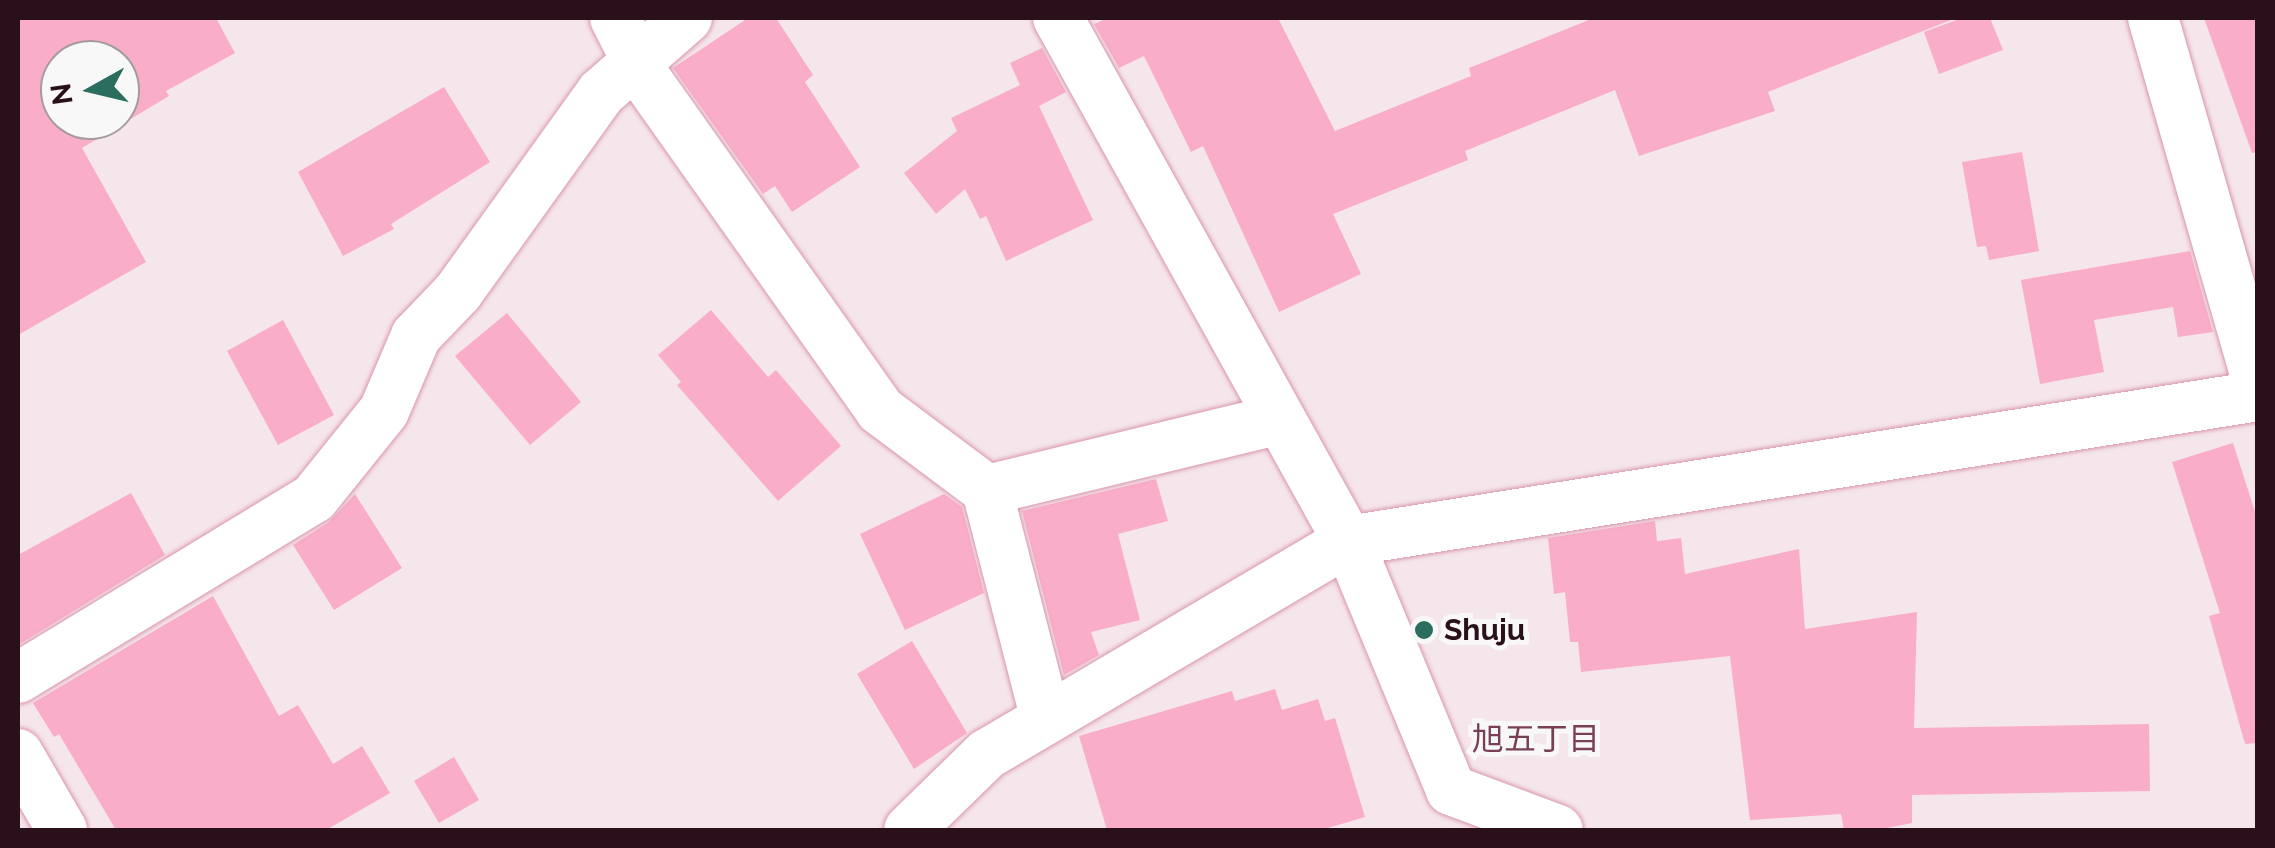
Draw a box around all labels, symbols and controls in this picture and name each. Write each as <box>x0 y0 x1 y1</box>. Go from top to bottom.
north arrow <box>40 40 140 140</box>
text: N <box>44 81 80 107</box>
place label: Shuju <box>1444 612 1525 648</box>
marker: Shuju <box>1413 619 1435 641</box>
district label: 旭五丁目 <box>1472 720 1600 758</box>

